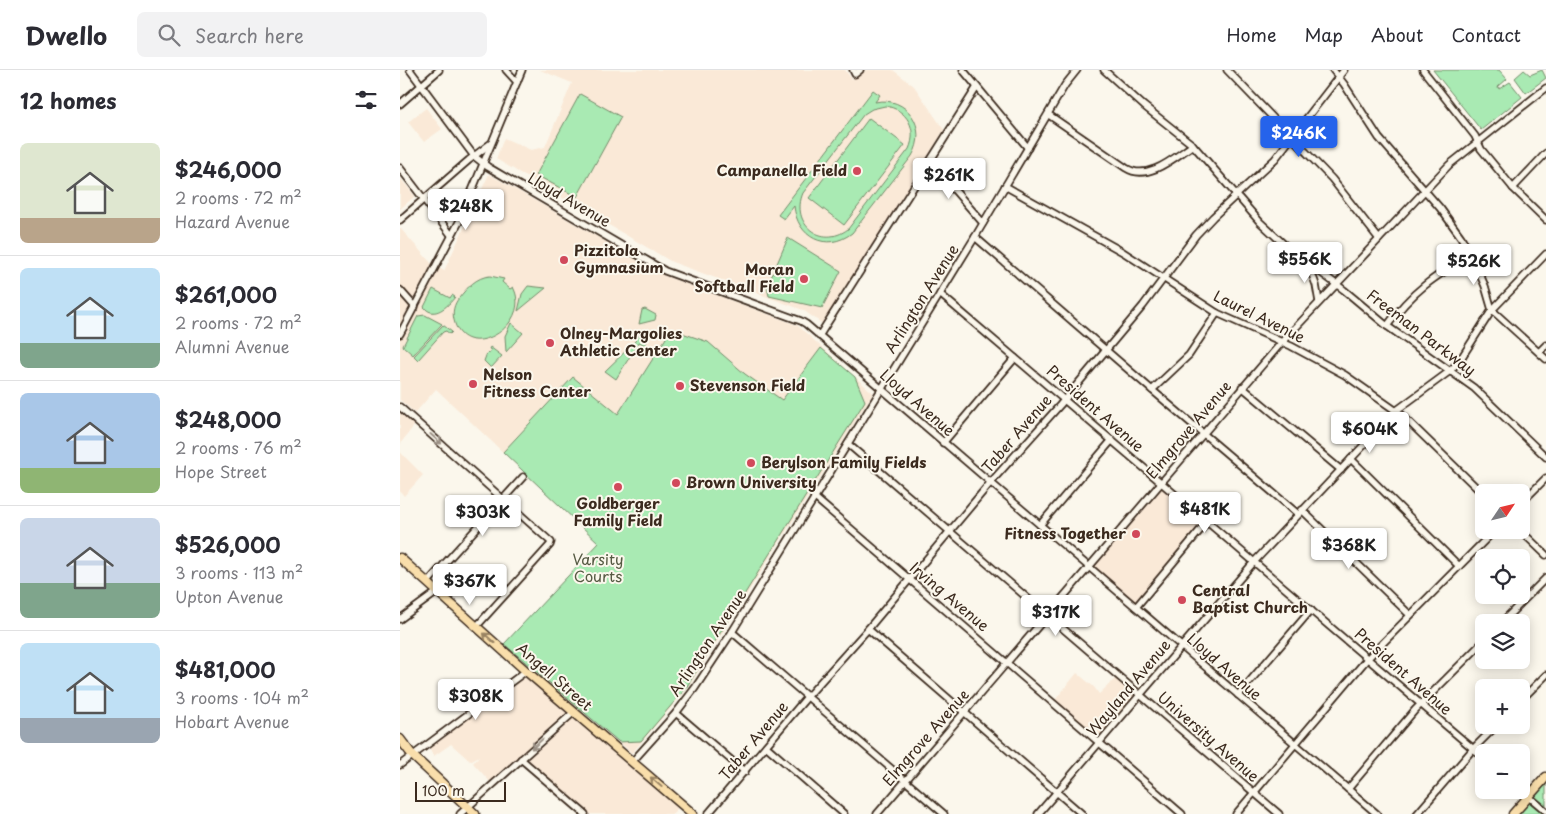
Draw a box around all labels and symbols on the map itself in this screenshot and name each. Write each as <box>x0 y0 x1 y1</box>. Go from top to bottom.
pin: $246K <box>1264 116 1334 158</box>
place label: Campanella Field <box>716 158 847 181</box>
pin: $261K <box>914 158 984 200</box>
marker: Campanella Field <box>851 165 863 177</box>
street label: Lloyd Avenue <box>524 166 616 232</box>
pin: $248K <box>431 189 501 231</box>
place label: Pizzitola Gymnasium <box>574 238 664 278</box>
street label: Arlington Avenue <box>878 239 964 357</box>
pin: $556K <box>1270 242 1340 284</box>
pin: $526K <box>1439 244 1509 286</box>
marker: Pizzitola Gymnasium <box>558 254 570 266</box>
place label: Moran Softball Field <box>695 257 794 297</box>
marker: Moran Softball Field <box>798 273 810 285</box>
street label: Freeman Parkway <box>1362 283 1481 381</box>
street label: Laurel Avenue <box>1210 284 1309 348</box>
place label: Olney-Margolies Athletic Center <box>559 321 682 361</box>
marker: Olney-Margolies Athletic Center <box>544 337 556 349</box>
street label: President Avenue <box>1042 359 1150 457</box>
place label: Nelson Fitness Center <box>483 362 591 402</box>
street label: Lloyd Avenue <box>875 363 960 441</box>
place label: Stevenson Field <box>690 373 805 396</box>
street label: Elmgrove Avenue <box>1140 375 1236 483</box>
marker: Nelson Fitness Center <box>467 378 479 390</box>
marker: Stevenson Field <box>674 380 686 392</box>
street label: Taber Avenue <box>975 389 1056 477</box>
pin: $604K <box>1335 412 1405 454</box>
one-way arrow <box>430 433 443 445</box>
place label: Berylson Family Fields <box>761 450 926 473</box>
marker: Berylson Family Fields <box>745 457 757 469</box>
place label: Brown University <box>686 470 817 493</box>
marker: Brown University <box>670 477 682 489</box>
marker: Goldberger Family Field <box>612 481 624 493</box>
north arrow <box>1475 484 1530 539</box>
place label: Goldberger Family Field <box>574 491 662 531</box>
pin: $481K <box>1170 492 1240 534</box>
pin: $303K <box>448 494 518 537</box>
place label: Fitness Together <box>1004 521 1126 544</box>
marker: Fitness Together <box>1130 528 1142 540</box>
pin: $368K <box>1314 528 1384 570</box>
park label: Varsity Courts <box>572 547 624 587</box>
street label: Irving Avenue <box>905 556 995 636</box>
pin: $367K <box>435 564 505 606</box>
place label: Central Baptist Church <box>1192 578 1308 618</box>
street label: Arlington Avenue <box>662 584 751 700</box>
pin: $317K <box>1021 594 1091 637</box>
marker: Central Baptist Church <box>1176 594 1188 606</box>
street label: President Avenue <box>1350 622 1458 720</box>
street label: Lloyd Avenue <box>1182 627 1267 705</box>
one-way arrow <box>483 632 496 644</box>
street label: Wayland Avenue <box>1080 633 1175 741</box>
street label: Angell Street <box>512 636 598 716</box>
pin: $308K <box>441 678 511 721</box>
street label: Elmgrove Avenue <box>876 683 974 791</box>
street label: University Avenue <box>1153 685 1265 787</box>
street label: Taber Avenue <box>713 695 793 785</box>
one-way arrow <box>531 739 544 750</box>
one-way arrow <box>649 777 662 788</box>
scale bar <box>415 779 506 802</box>

